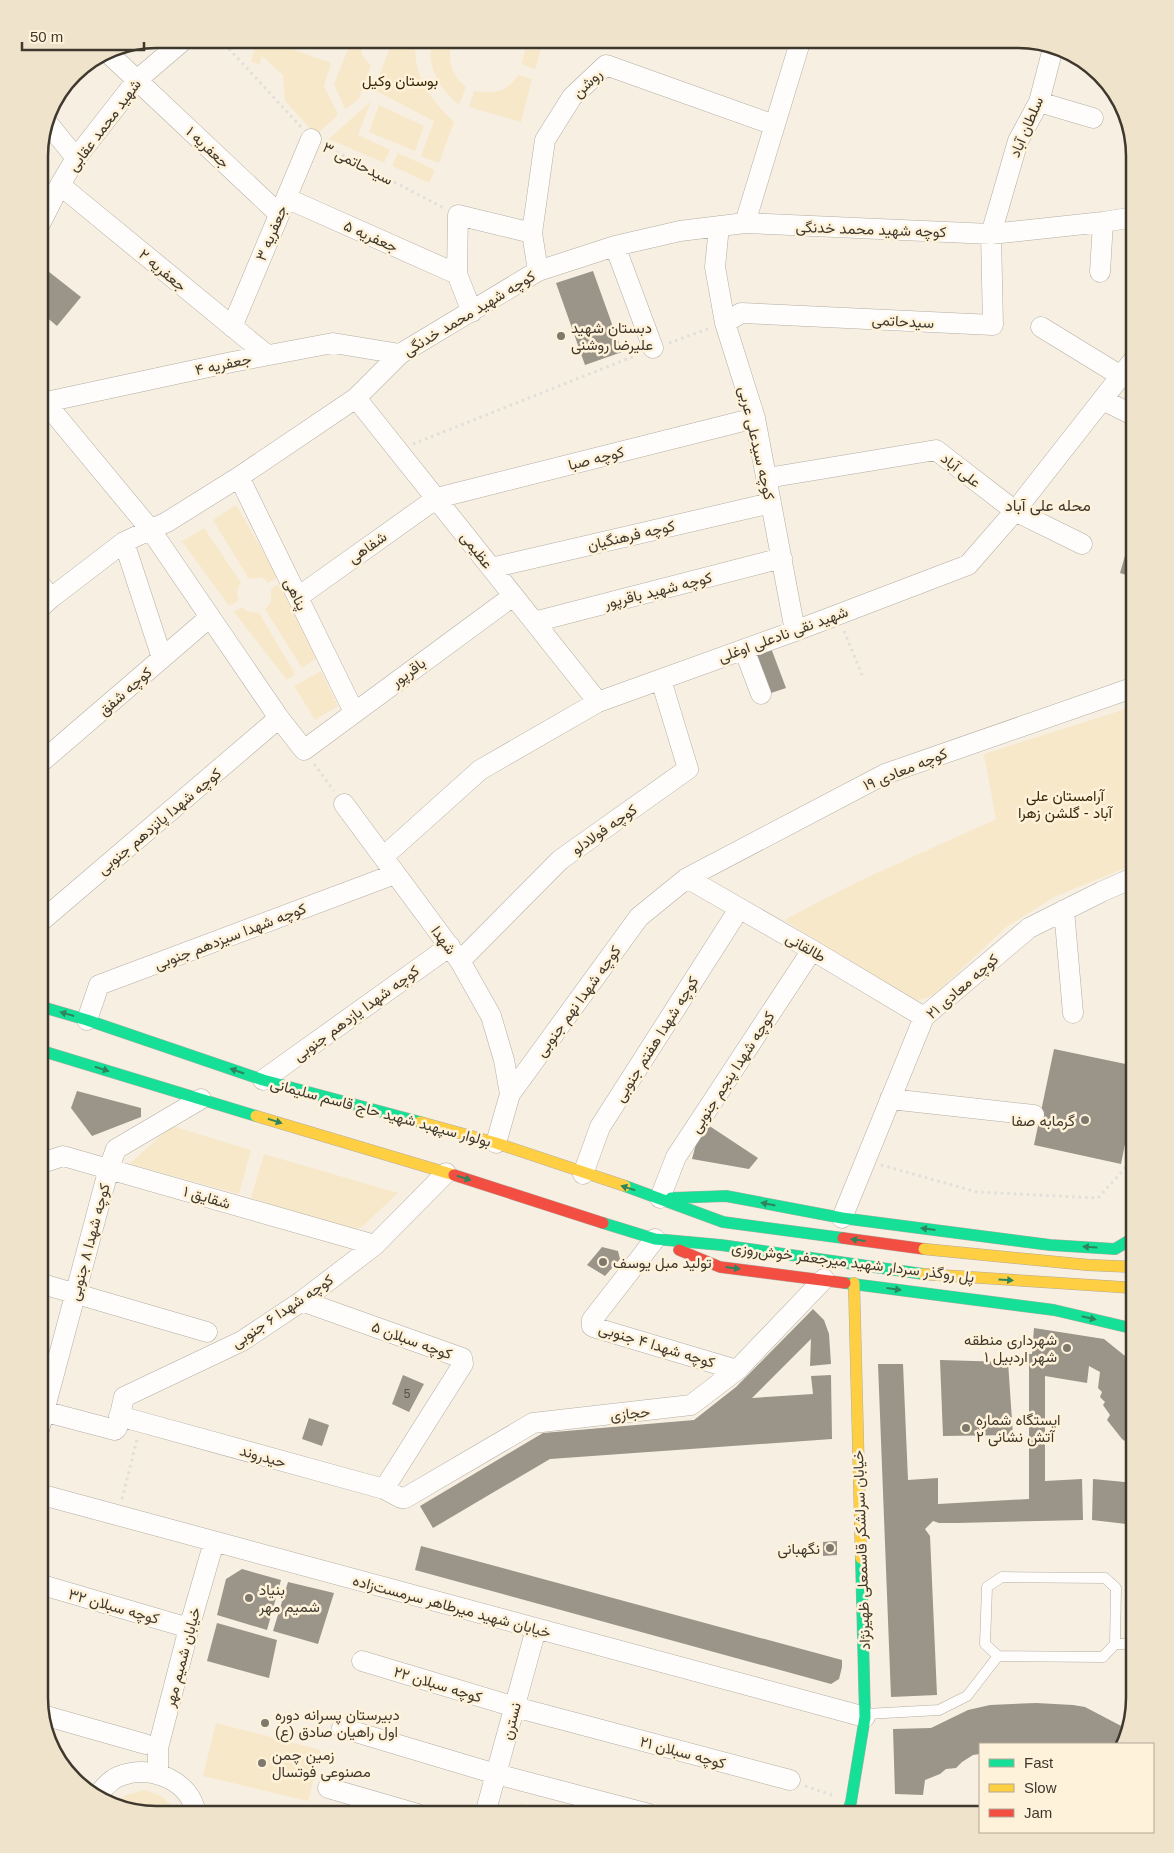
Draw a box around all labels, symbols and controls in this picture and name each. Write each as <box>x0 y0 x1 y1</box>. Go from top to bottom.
scale bar <box>22 20 145 52</box>
text: 50 m <box>30 28 63 45</box>
street label: روشن <box>569 65 607 102</box>
park label: بوستان وکیل <box>362 72 438 90</box>
street label: شهید محمد عقابی <box>64 76 146 175</box>
street label: سلطان آباد <box>1006 94 1047 160</box>
street label: جعفریه ۱ <box>182 123 233 172</box>
street label: سیدحاتمی ۳ <box>319 138 396 190</box>
street label: جعفریه ۳ <box>252 203 291 264</box>
street label: جعفریه ۵ <box>341 217 401 256</box>
street label: کوچه شهید محمد خدنگی <box>795 218 947 242</box>
street label: جعفریه ۲ <box>135 245 190 295</box>
street label: کوچه شهید محمد خدنگی <box>400 267 539 361</box>
street label: سیدحاتمی <box>871 311 935 333</box>
place label: دبستان شهید علیرضا روشنی <box>571 319 653 355</box>
marker: دبستان شهید علیرضا روشنی <box>555 330 567 342</box>
street label: جعفریه ۴ <box>193 350 253 379</box>
street label: کوچه سیدعلی عربی <box>734 385 778 502</box>
street label: کوچه صبا <box>566 443 627 475</box>
street label: علی آباد <box>937 449 984 492</box>
district label: محله علی آباد <box>1005 497 1091 516</box>
street label: کوچه فرهنگیان <box>586 517 677 555</box>
street label: شفاهی <box>344 528 391 568</box>
street label: عظیمی <box>456 528 497 573</box>
street label: کوچه شهید باقرپور <box>601 568 714 614</box>
street label: پناهی <box>279 575 311 614</box>
street label: شهید نقی نادعلی اوغلی <box>716 603 851 667</box>
street label: باقرپور <box>387 654 430 692</box>
street label: کوچه شفق <box>95 663 157 720</box>
street label: کوچه معادی ۱۹ <box>860 744 951 795</box>
street label: کوچه شهدا پانزدهم جنوبی <box>94 764 226 879</box>
park label: آرامستان علی آباد - گلشن زهرا <box>1018 787 1114 823</box>
street label: کوچه فولادلو <box>568 800 641 859</box>
street label: کوچه شهدا سیزدهم جنوبی <box>152 899 309 975</box>
street label: شهدا <box>427 923 460 958</box>
street label: طالقانی <box>782 929 829 967</box>
street label: کوچه شهدا نهم جنوبی <box>532 942 626 1061</box>
street label: کوچه معادی ۲۱ <box>922 950 1003 1023</box>
street label: کوچه شهدا یازدهم جنوبی <box>290 961 424 1066</box>
street label: کوچه شهدا هفتم جنوبی <box>611 973 703 1106</box>
street label: کوچه شهدا پنجم جنوبی <box>686 1008 779 1137</box>
one-way arrow <box>59 1010 74 1018</box>
one-way arrow <box>95 1066 110 1074</box>
one-way arrow <box>230 1067 245 1075</box>
street label: بولوار سپهبد شهید حاج قاسم سلیمانی <box>268 1074 493 1153</box>
place label: گرمابه صفا <box>1011 1112 1075 1130</box>
marker: گرمابه صفا <box>1079 1114 1091 1126</box>
one-way arrow <box>267 1118 282 1126</box>
one-way arrow <box>456 1175 471 1183</box>
street label: کوچه شهدا ۸ جنوبی <box>65 1181 115 1303</box>
street label: شقایق ۱ <box>181 1182 233 1214</box>
one-way arrow <box>620 1184 635 1191</box>
one-way arrow <box>760 1200 775 1208</box>
one-way arrow <box>920 1225 936 1233</box>
one-way arrow <box>850 1236 866 1244</box>
street label: پل روگذر سردار شهید میرجعفر خوش‌روزی <box>730 1239 975 1287</box>
one-way arrow <box>1081 1243 1097 1251</box>
place label: تولید مبل یوسف <box>613 1254 712 1272</box>
marker: تولید مبل یوسف <box>597 1256 609 1268</box>
one-way arrow <box>725 1264 741 1272</box>
street label: کوچه شهدا ۶ جنوبی <box>228 1270 338 1353</box>
one-way arrow <box>999 1276 1015 1284</box>
one-way arrow <box>886 1285 902 1293</box>
one-way arrow <box>1082 1314 1098 1322</box>
street label: کوچه سبلان ۵ <box>369 1318 455 1364</box>
street label: کوچه شهدا ۴ جنوبی <box>596 1319 717 1373</box>
place label: شهرداری منطقه ۱ شهر اردبیل <box>964 1331 1057 1366</box>
marker: شهرداری منطقه ۱ شهر اردبیل <box>1061 1342 1073 1354</box>
house number: 5 <box>404 1387 411 1401</box>
street label: حجازی <box>609 1402 651 1426</box>
place label: ایستگاه شماره ۲ آتش نشانی <box>976 1411 1061 1447</box>
marker: ایستگاه شماره ۲ آتش نشانی <box>960 1422 972 1434</box>
street label: حیدروند <box>238 1441 288 1472</box>
street label: خیابان سرلشکر قاسمعلی ظهیرنژاد <box>849 1450 875 1650</box>
place label: نگهبانی <box>777 1540 820 1559</box>
marker: نگهبانی <box>824 1542 836 1554</box>
street label: خیابان شهید میرطاهر سرمست‌زاده <box>351 1571 553 1642</box>
place label: بنیاد شمیم مهر <box>258 1581 320 1617</box>
street label: کوچه سبلان ۳۲ <box>66 1585 162 1629</box>
marker: بنیاد شمیم مهر <box>243 1592 255 1604</box>
street label: خیابان شمیم مهر <box>160 1605 205 1710</box>
street label: کوچه سبلان ۲۲ <box>391 1663 485 1708</box>
street label: نسترن <box>498 1701 525 1742</box>
place label: دبیرستان پسرانه دوره اول راهیان صادق (ع) <box>275 1706 400 1743</box>
marker: دبیرستان پسرانه دوره اول راهیان صادق (ع) <box>259 1717 271 1729</box>
street label: کوچه سبلان ۲۱ <box>638 1732 728 1774</box>
legend <box>979 1743 1154 1833</box>
place label: زمین چمن مصنوعی فوتسال <box>272 1746 371 1782</box>
text: Fast <box>1024 1754 1054 1771</box>
marker: زمین چمن مصنوعی فوتسال <box>256 1757 268 1769</box>
text: Slow <box>1024 1779 1057 1796</box>
text: Jam <box>1024 1804 1052 1821</box>

